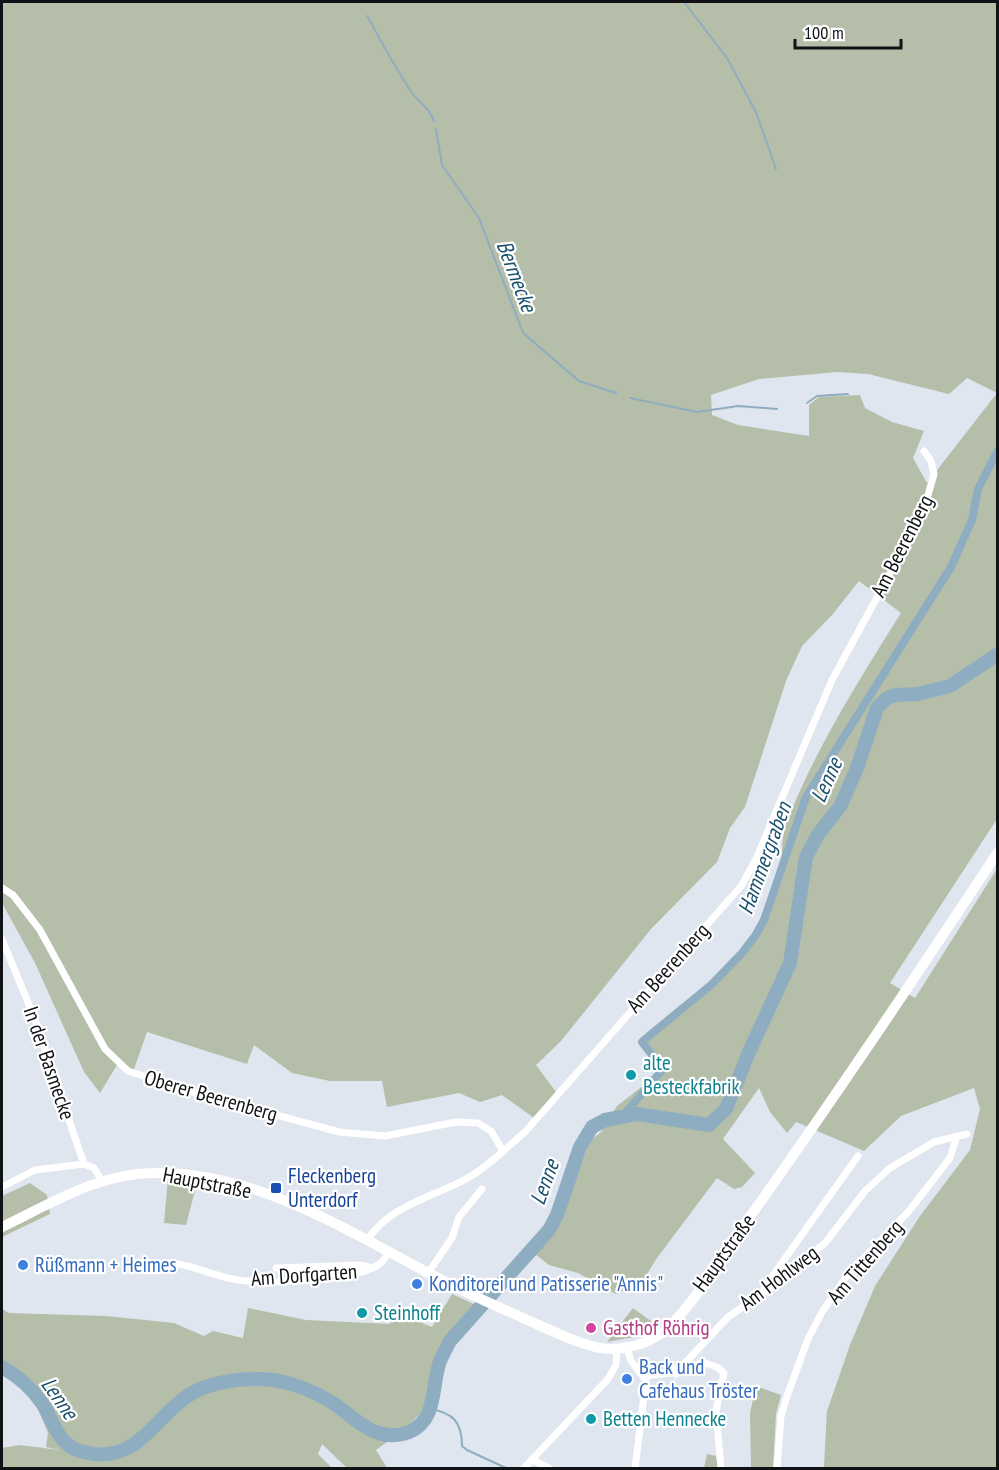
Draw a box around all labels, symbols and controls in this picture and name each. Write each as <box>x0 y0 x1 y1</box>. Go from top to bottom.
scale bar <box>795 12 902 50</box>
text: 100 m <box>804 21 844 44</box>
water label: Bermecke <box>491 236 544 317</box>
street label: Am Beerenberg <box>864 490 939 602</box>
water label: Lenne <box>804 752 849 807</box>
water label: Hammergraben <box>731 797 798 918</box>
street label: Am Beerenberg <box>620 917 715 1018</box>
street label: In der Basmecke <box>17 1003 81 1123</box>
place label: alte Besteckfabrik <box>643 1049 740 1100</box>
street label: Oberer Beerenberg <box>141 1064 281 1127</box>
marker: alte Besteckfabrik <box>624 1068 638 1082</box>
water label: Lenne <box>523 1154 566 1208</box>
street label: Hauptstraße <box>161 1161 254 1204</box>
place label: Fleckenberg Unterdorf <box>288 1162 376 1213</box>
marker: Fleckenberg Unterdorf <box>269 1181 283 1195</box>
street label: Hauptstraße <box>686 1209 761 1297</box>
street label: Am Tittenberg <box>821 1214 909 1310</box>
street label: Am Hohlweg <box>734 1239 824 1316</box>
place label: Rüßmann + Heimes <box>35 1251 177 1278</box>
street label: Am Dorfgarten <box>250 1257 358 1292</box>
marker: Rüßmann + Heimes <box>16 1258 30 1272</box>
place label: Konditorei und Patisserie "Annis" <box>429 1270 663 1297</box>
marker: Konditorei und Patisserie "Annis" <box>410 1277 424 1291</box>
place label: Steinhoff <box>374 1299 441 1326</box>
marker: Steinhoff <box>355 1306 369 1320</box>
place label: Gasthof Röhrig <box>603 1314 710 1341</box>
marker: Gasthof Röhrig <box>584 1321 598 1335</box>
place label: Back und Cafehaus Tröster <box>639 1353 758 1404</box>
water label: Lenne <box>35 1371 86 1426</box>
marker: Back und Cafehaus Tröster <box>620 1372 634 1386</box>
place label: Betten Hennecke <box>603 1405 726 1432</box>
marker: Betten Hennecke <box>584 1412 598 1426</box>

